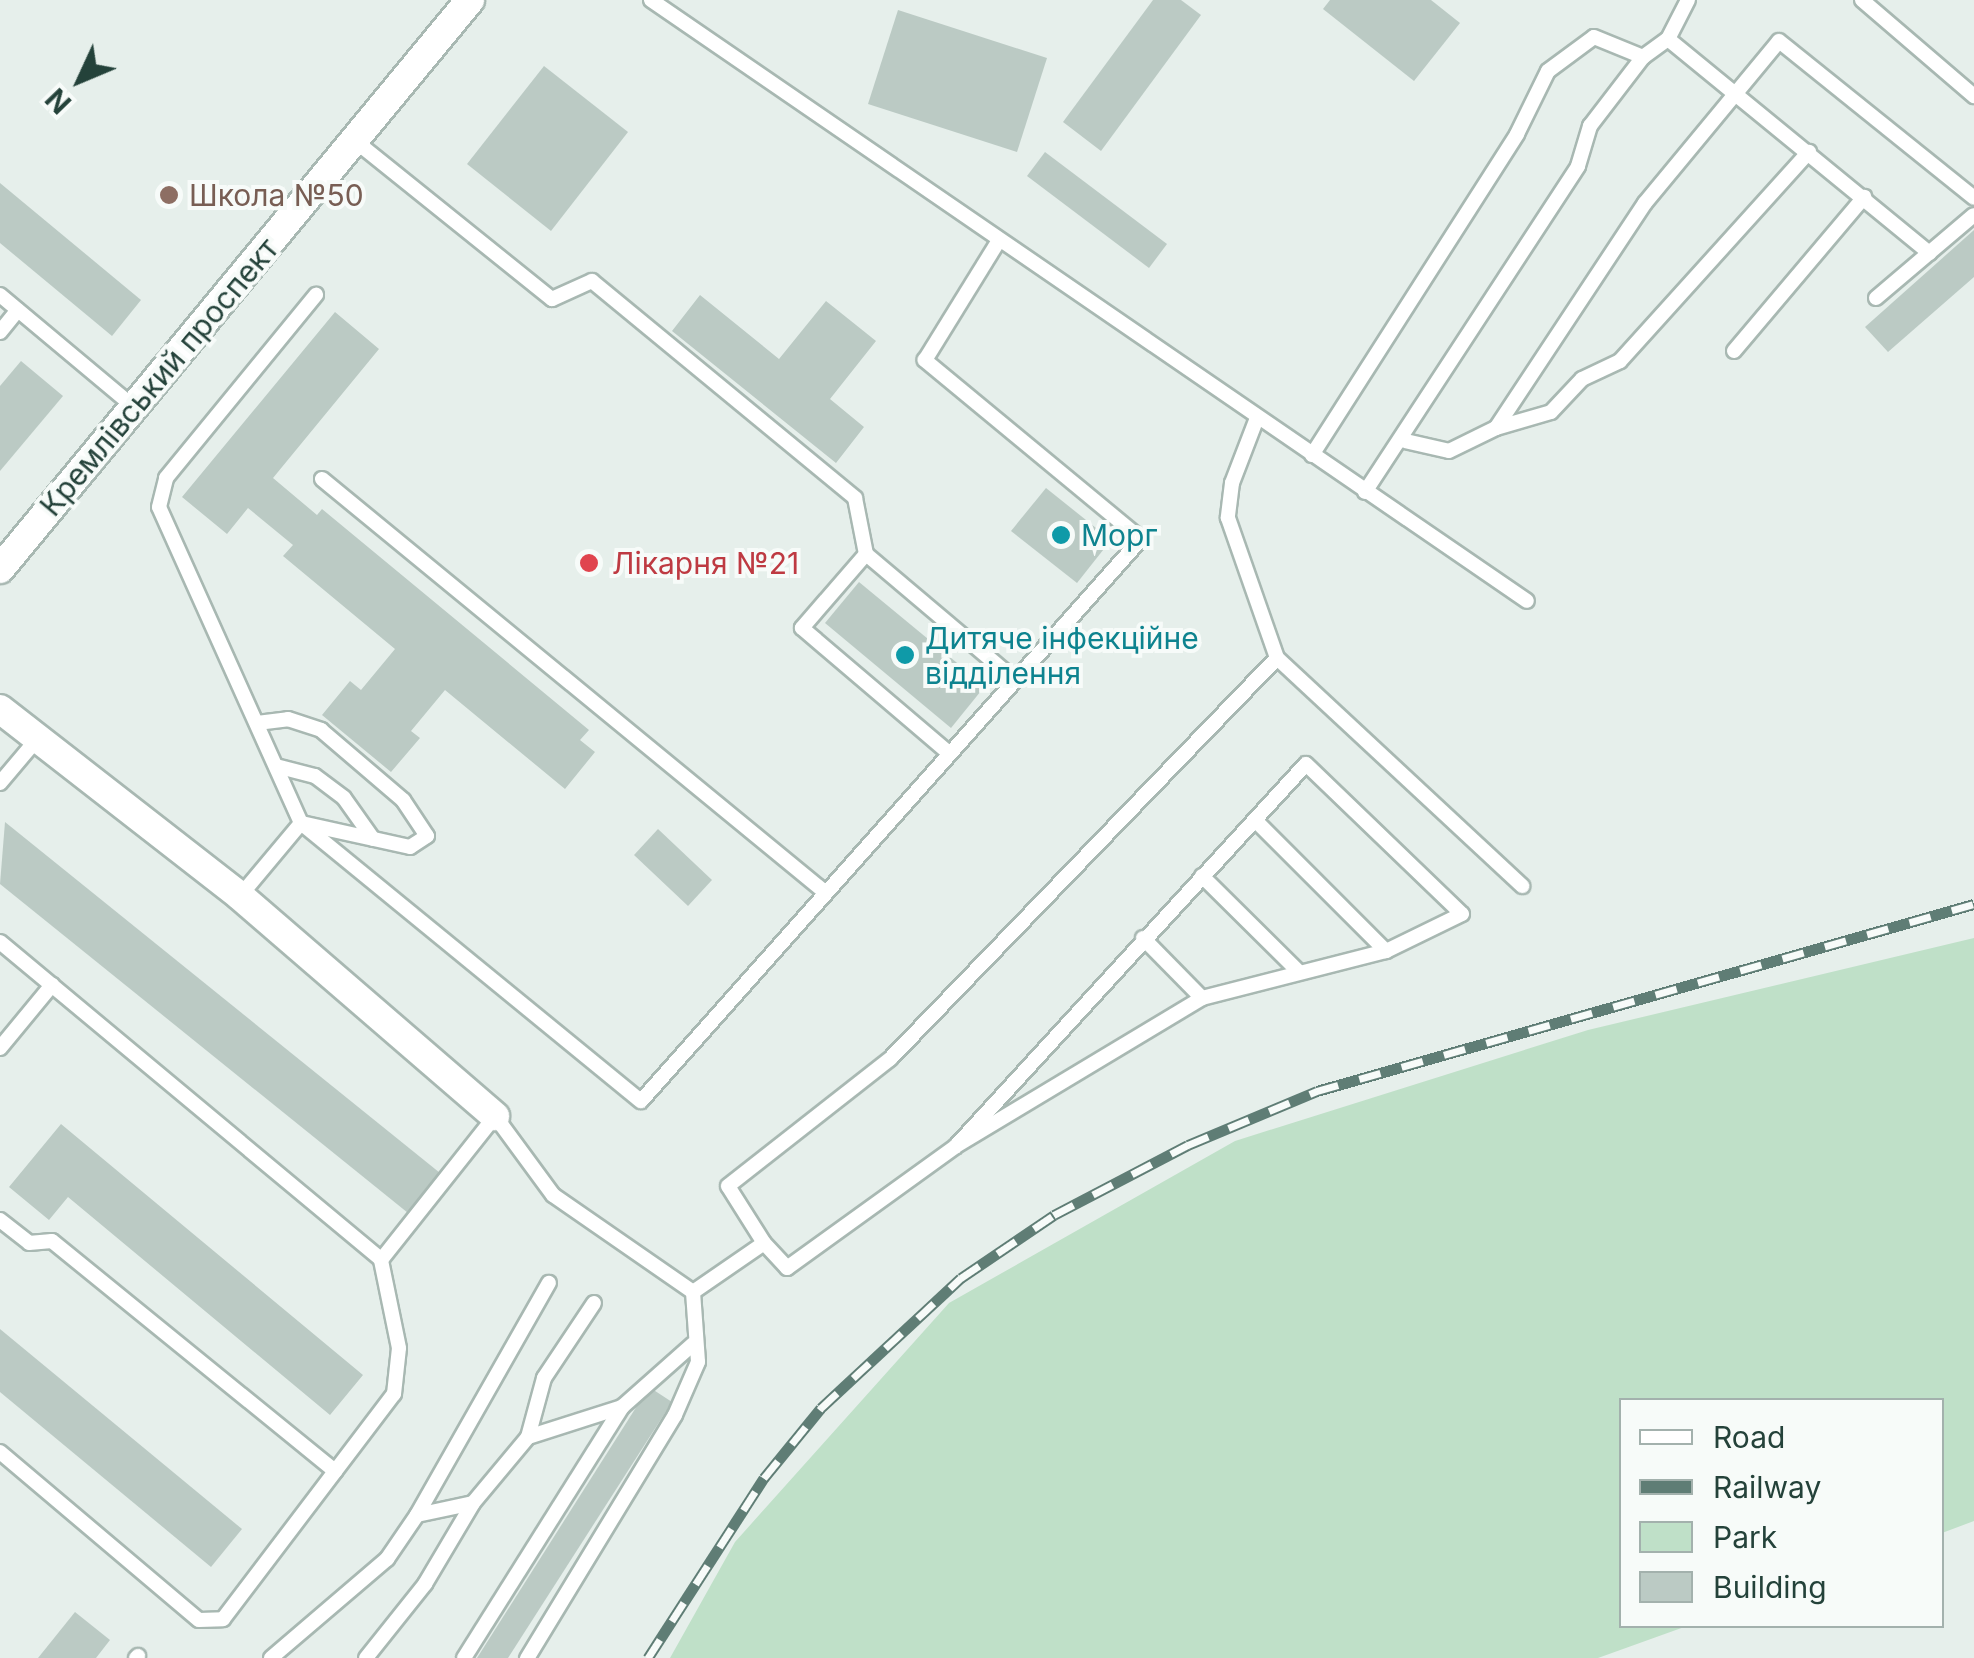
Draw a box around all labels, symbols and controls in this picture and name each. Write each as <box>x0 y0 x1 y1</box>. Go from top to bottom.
north arrow <box>30 30 130 130</box>
text: N <box>39 81 78 120</box>
place label: Школа №50 <box>189 177 364 213</box>
marker: Школа №50 <box>158 184 180 206</box>
street label: Кремлівський проспект <box>32 231 286 523</box>
place label: Морг <box>1081 517 1158 553</box>
marker: Морг <box>1050 524 1072 546</box>
place label: Лікарня №21 <box>612 545 799 581</box>
marker: Лікарня №21 <box>576 550 602 576</box>
place label: Дитяче інфекційне відділення <box>925 620 1199 690</box>
marker: Дитяче інфекційне відділення <box>894 644 916 666</box>
legend <box>1619 1398 1944 1628</box>
text: Road <box>1713 1419 1785 1455</box>
text: Railway <box>1713 1469 1821 1505</box>
text: Park <box>1713 1519 1777 1555</box>
text: Building <box>1713 1569 1827 1605</box>

